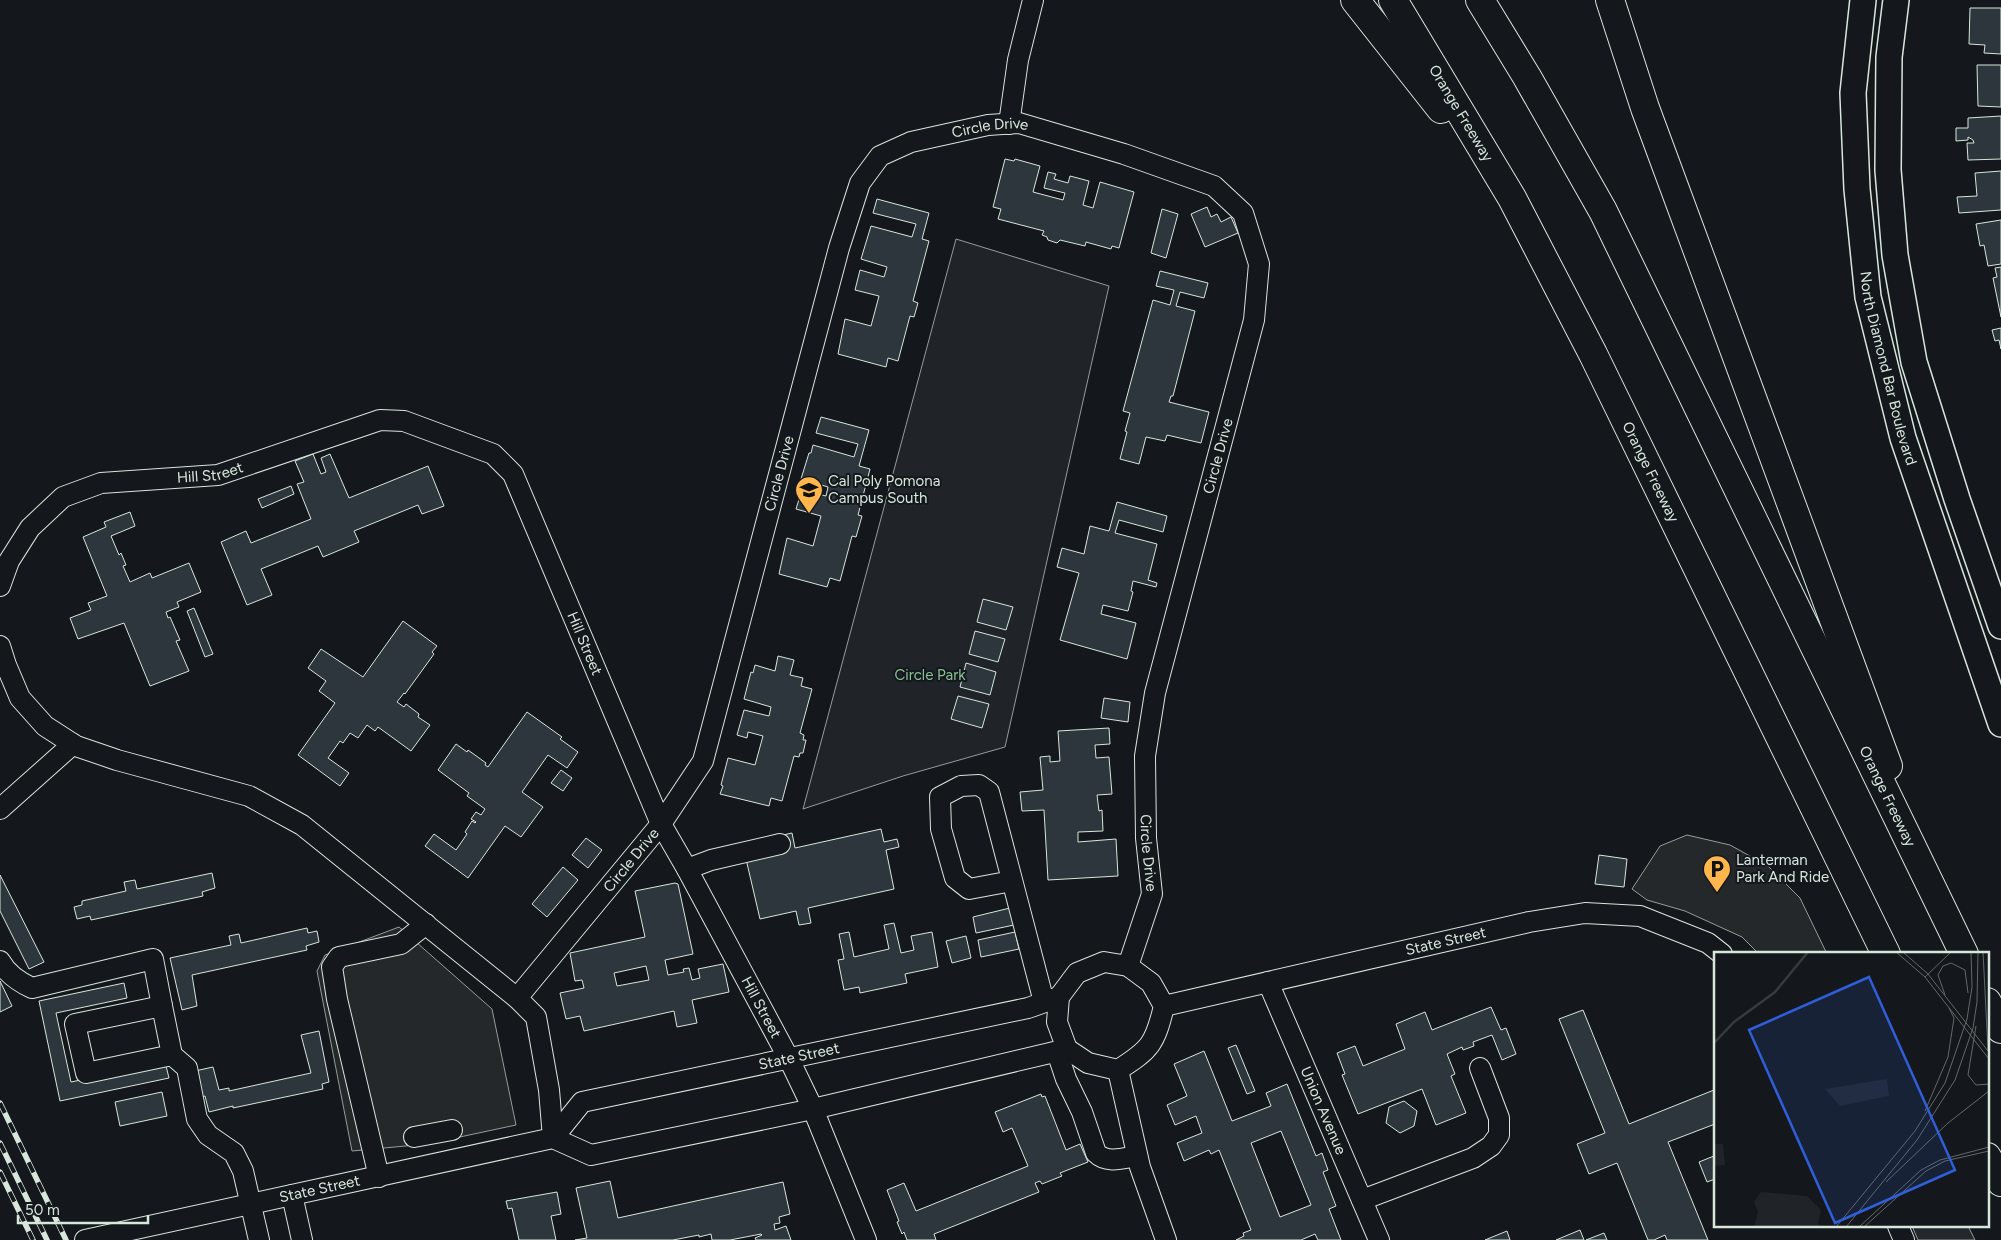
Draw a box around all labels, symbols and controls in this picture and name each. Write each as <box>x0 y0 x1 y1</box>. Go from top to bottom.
street label: Orange Freeway <box>1425 61 1497 165</box>
street label: Circle Drive <box>950 114 1031 142</box>
street label: North Diamond Bar Boulevard <box>1856 270 1921 468</box>
street label: Circle Drive <box>1199 416 1237 496</box>
street label: Orange Freeway <box>1618 419 1683 525</box>
street label: Circle Drive <box>761 434 798 513</box>
street label: Hill Street <box>176 458 246 487</box>
place label: Cal Poly Pomona Campus South <box>828 472 940 507</box>
school or university icon: Cal Poly Pomona Campus South <box>794 475 824 514</box>
street label: Hill Street <box>563 609 606 678</box>
park label: Circle Park <box>894 666 966 684</box>
street label: Orange Freeway <box>1855 743 1920 850</box>
street label: Circle Drive <box>1137 814 1161 892</box>
street label: Circle Drive <box>599 825 663 896</box>
place label: Lanterman Park And Ride <box>1736 851 1829 886</box>
parking icon: Lanterman Park And Ride <box>1702 854 1732 893</box>
street label: State Street <box>1404 923 1488 959</box>
inset map <box>1714 952 1988 1228</box>
street label: Hill Street <box>737 973 785 1041</box>
street label: State Street <box>757 1039 841 1074</box>
street label: Union Avenue <box>1296 1064 1350 1157</box>
street label: State Street <box>277 1171 362 1206</box>
scale bar <box>18 1192 148 1224</box>
text: 50 m <box>25 1201 60 1219</box>

